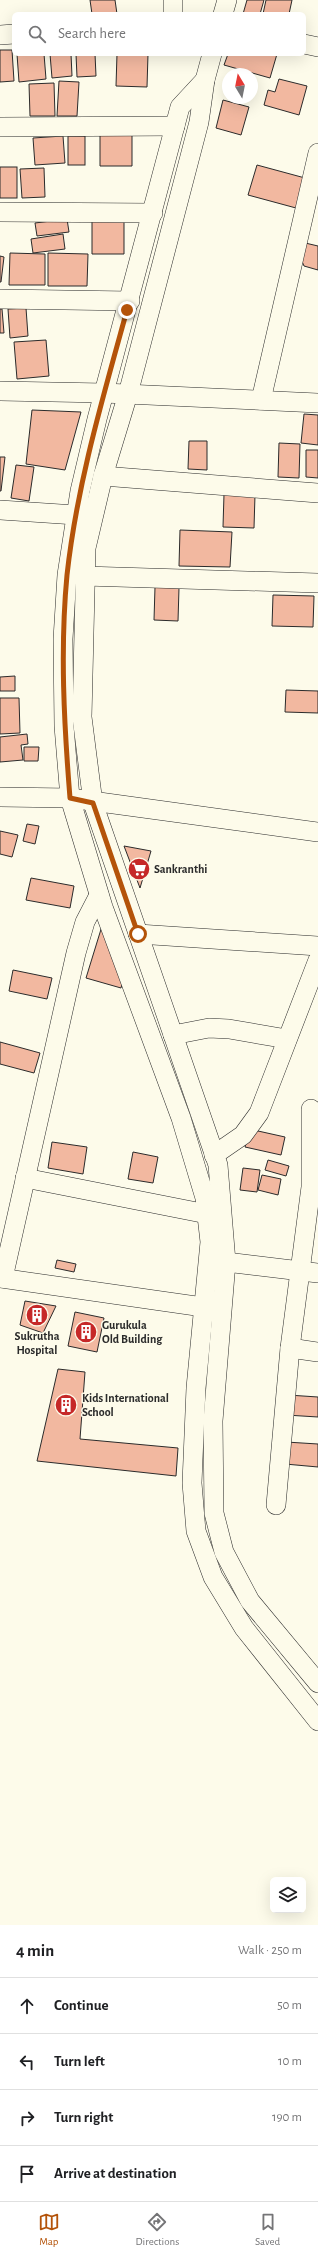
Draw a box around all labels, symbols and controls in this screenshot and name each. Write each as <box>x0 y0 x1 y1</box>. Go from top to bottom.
search box <box>12 12 306 56</box>
icon: search <box>26 23 48 45</box>
text: Search here <box>58 26 126 41</box>
north arrow <box>222 68 258 104</box>
route end <box>118 301 136 319</box>
supermarket icon: Sankranthi <box>126 856 152 882</box>
place label: Sankranthi <box>154 863 207 875</box>
route start <box>129 925 147 943</box>
building icon: Sukrutha Hospital <box>24 1302 50 1328</box>
building icon: Gurukula Old Building <box>73 1319 99 1345</box>
place label: Gurukula Old Building <box>102 1319 163 1345</box>
place label: Sukrutha Hospital <box>15 1330 60 1356</box>
building icon: Kids International School <box>53 1392 79 1418</box>
place label: Kids International School <box>82 1392 169 1418</box>
map controls <box>270 1877 306 1913</box>
button: layers <box>270 1877 306 1913</box>
text: 4 min <box>16 1942 54 1959</box>
text: Walk · 250 m <box>238 1944 302 1957</box>
icon: ahead <box>16 1995 38 2017</box>
text: Continue <box>54 1998 109 2013</box>
text: 50 m <box>277 1999 302 2012</box>
icon: left <box>16 2051 38 2073</box>
text: Turn left <box>54 2054 105 2069</box>
text: 10 m <box>278 2055 302 2068</box>
icon: right <box>16 2107 38 2129</box>
text: Turn right <box>54 2110 113 2125</box>
text: 190 m <box>272 2111 302 2124</box>
icon: arrive <box>16 2163 38 2185</box>
text: Arrive at destination <box>54 2166 177 2181</box>
tab: Map <box>38 2211 60 2248</box>
tab: Directions <box>135 2211 179 2248</box>
tab: Saved <box>255 2211 280 2248</box>

